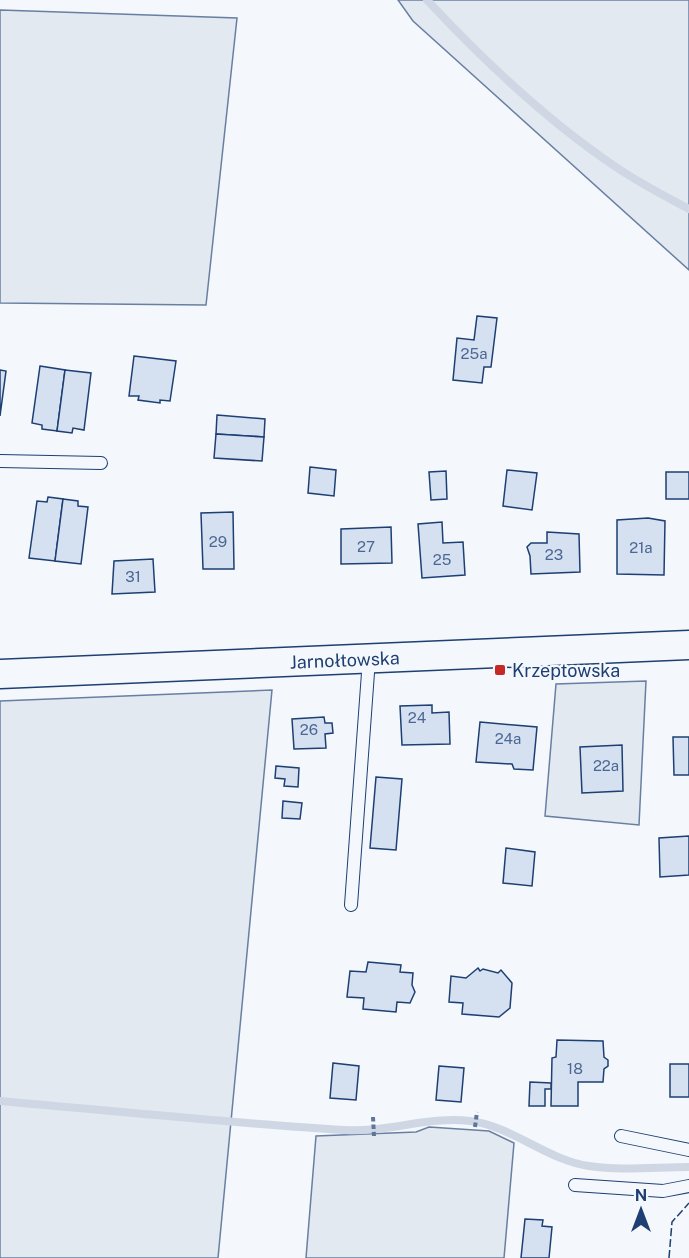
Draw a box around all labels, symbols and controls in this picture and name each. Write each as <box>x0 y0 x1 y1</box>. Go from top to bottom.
house number: 25a <box>461 345 487 362</box>
house number: 29 <box>209 533 227 550</box>
house number: 27 <box>357 538 375 555</box>
house number: 21a <box>629 539 653 556</box>
house number: 23 <box>545 546 563 563</box>
house number: 25 <box>433 551 451 568</box>
house number: 31 <box>125 568 141 585</box>
street label: Jarnołtowska <box>289 647 400 672</box>
place label: Krzeptowska <box>512 660 620 681</box>
marker: Krzeptowska <box>493 663 507 677</box>
house number: 24 <box>408 709 426 726</box>
house number: 26 <box>300 721 318 738</box>
house number: 24a <box>495 730 521 747</box>
house number: 22a <box>593 757 619 774</box>
house number: 18 <box>567 1060 583 1077</box>
north arrow <box>611 1180 671 1240</box>
text: N <box>635 1186 647 1205</box>

